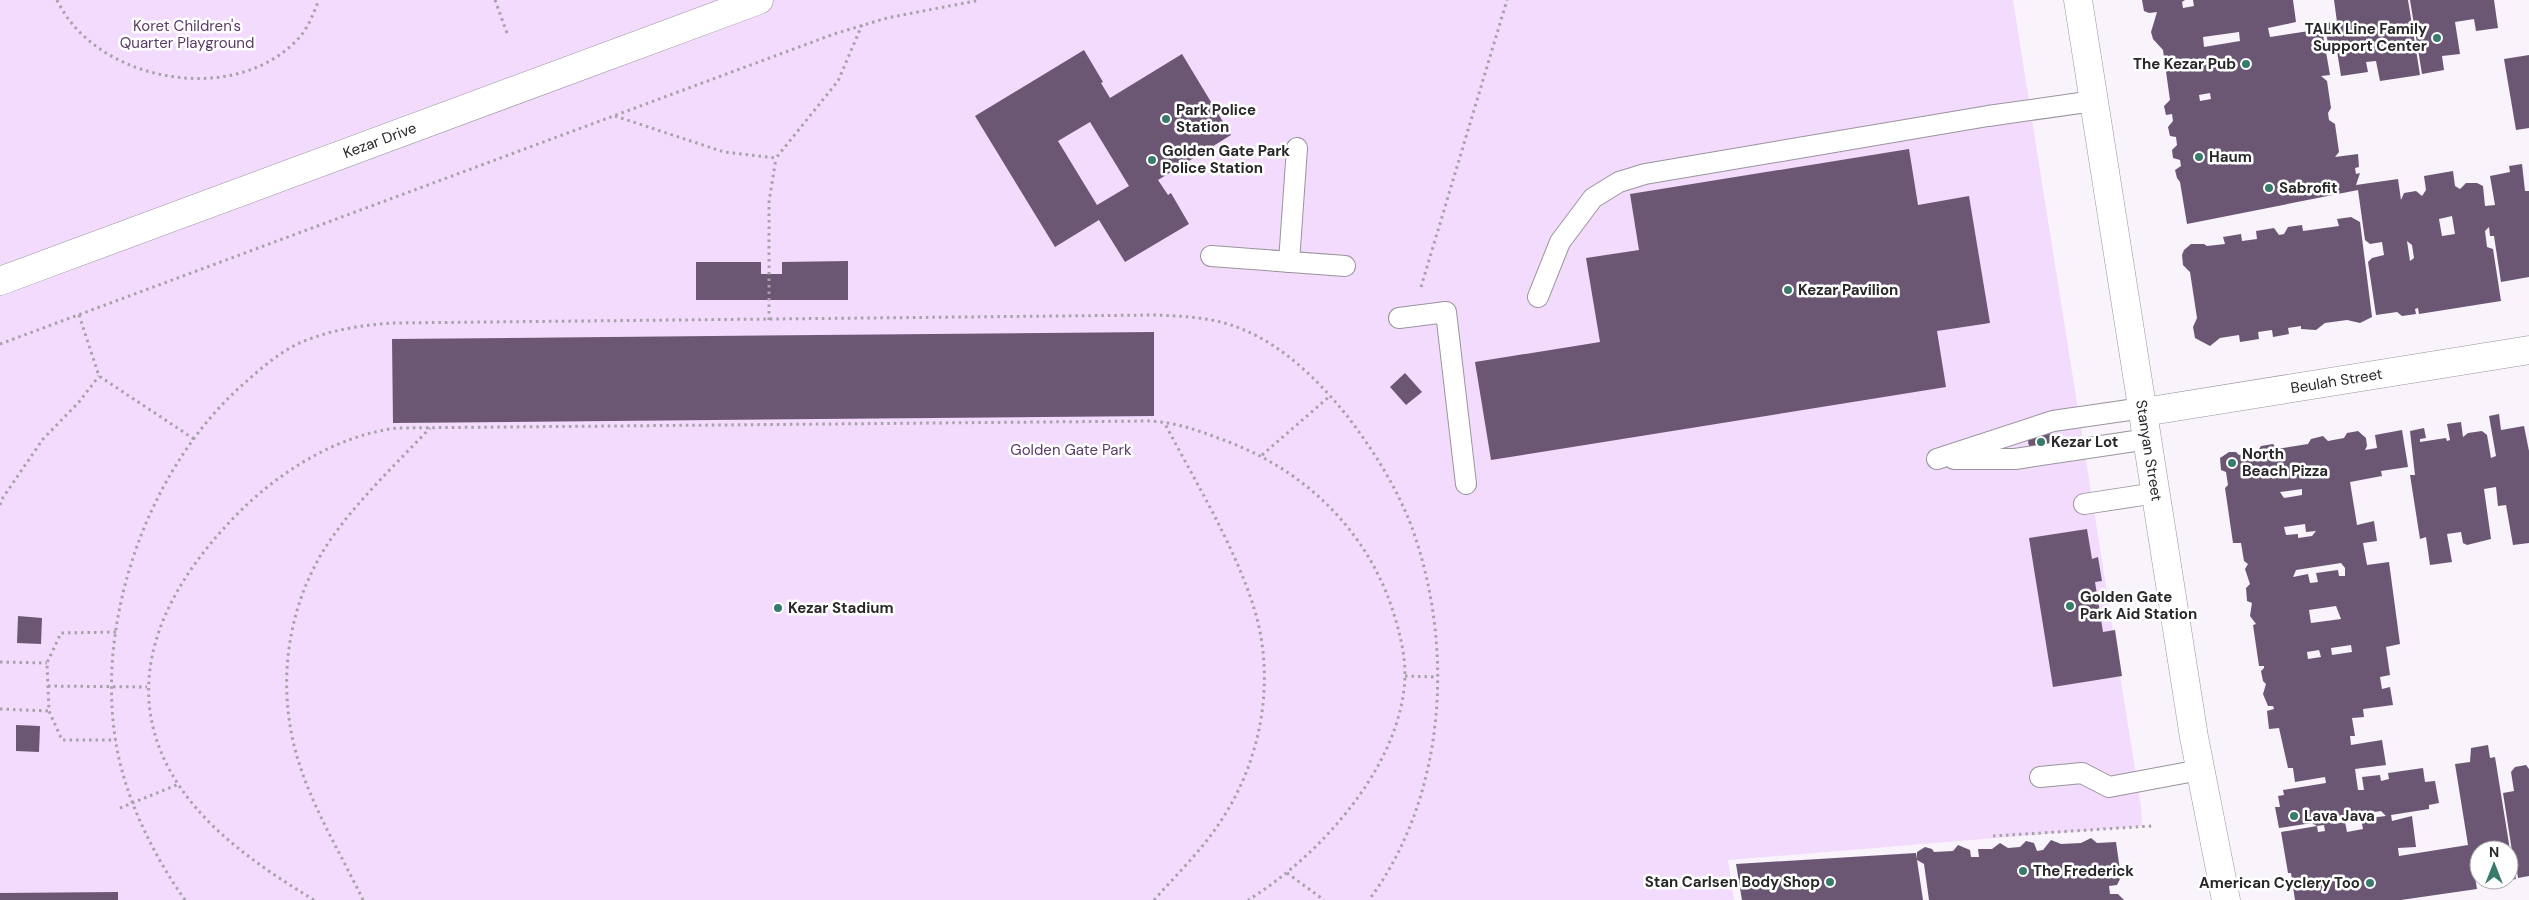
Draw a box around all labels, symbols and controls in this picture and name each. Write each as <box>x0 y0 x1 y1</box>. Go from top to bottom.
park label: Koret Children's Quarter Playground <box>120 16 254 53</box>
place label: TALK Line Family Support Center <box>2305 19 2427 56</box>
marker: TALK Line Family Support Center <box>2431 32 2443 44</box>
place label: The Kezar Pub <box>2133 54 2236 74</box>
marker: The Kezar Pub <box>2240 58 2252 70</box>
place label: Park Police Station <box>1176 100 1256 137</box>
marker: Park Police Station <box>1160 113 1172 125</box>
street label: Kezar Drive <box>340 118 419 163</box>
place label: Golden Gate Park Police Station <box>1162 141 1290 178</box>
place label: Haum <box>2209 147 2252 167</box>
marker: Haum <box>2193 151 2205 163</box>
marker: Golden Gate Park Police Station <box>1146 154 1158 166</box>
place label: Sabrofit <box>2279 178 2338 198</box>
marker: Sabrofit <box>2263 182 2275 194</box>
place label: Kezar Pavilion <box>1798 280 1898 300</box>
marker: Kezar Pavilion <box>1782 284 1794 296</box>
street label: Beulah Street <box>2289 364 2384 398</box>
street label: Stanyan Street <box>2131 398 2167 503</box>
place label: Kezar Lot <box>2051 432 2118 452</box>
marker: Kezar Lot <box>2035 436 2047 448</box>
park label: Golden Gate Park <box>1010 440 1132 460</box>
place label: North Beach Pizza <box>2242 444 2328 481</box>
marker: North Beach Pizza <box>2226 457 2238 469</box>
place label: Golden Gate Park Aid Station <box>2080 587 2197 624</box>
place label: Kezar Stadium <box>788 598 894 618</box>
marker: Golden Gate Park Aid Station <box>2064 600 2076 612</box>
marker: Kezar Stadium <box>772 602 784 614</box>
place label: Lava Java <box>2304 806 2375 826</box>
marker: Lava Java <box>2288 810 2300 822</box>
north arrow <box>2469 840 2519 890</box>
text: N <box>2489 843 2499 861</box>
place label: The Frederick <box>2033 861 2134 881</box>
marker: The Frederick <box>2017 865 2029 877</box>
place label: Stan Carlsen Body Shop <box>1645 872 1820 892</box>
place label: American Cyclery Too <box>2199 873 2360 893</box>
marker: Stan Carlsen Body Shop <box>1824 876 1836 888</box>
marker: American Cyclery Too <box>2364 877 2376 889</box>

